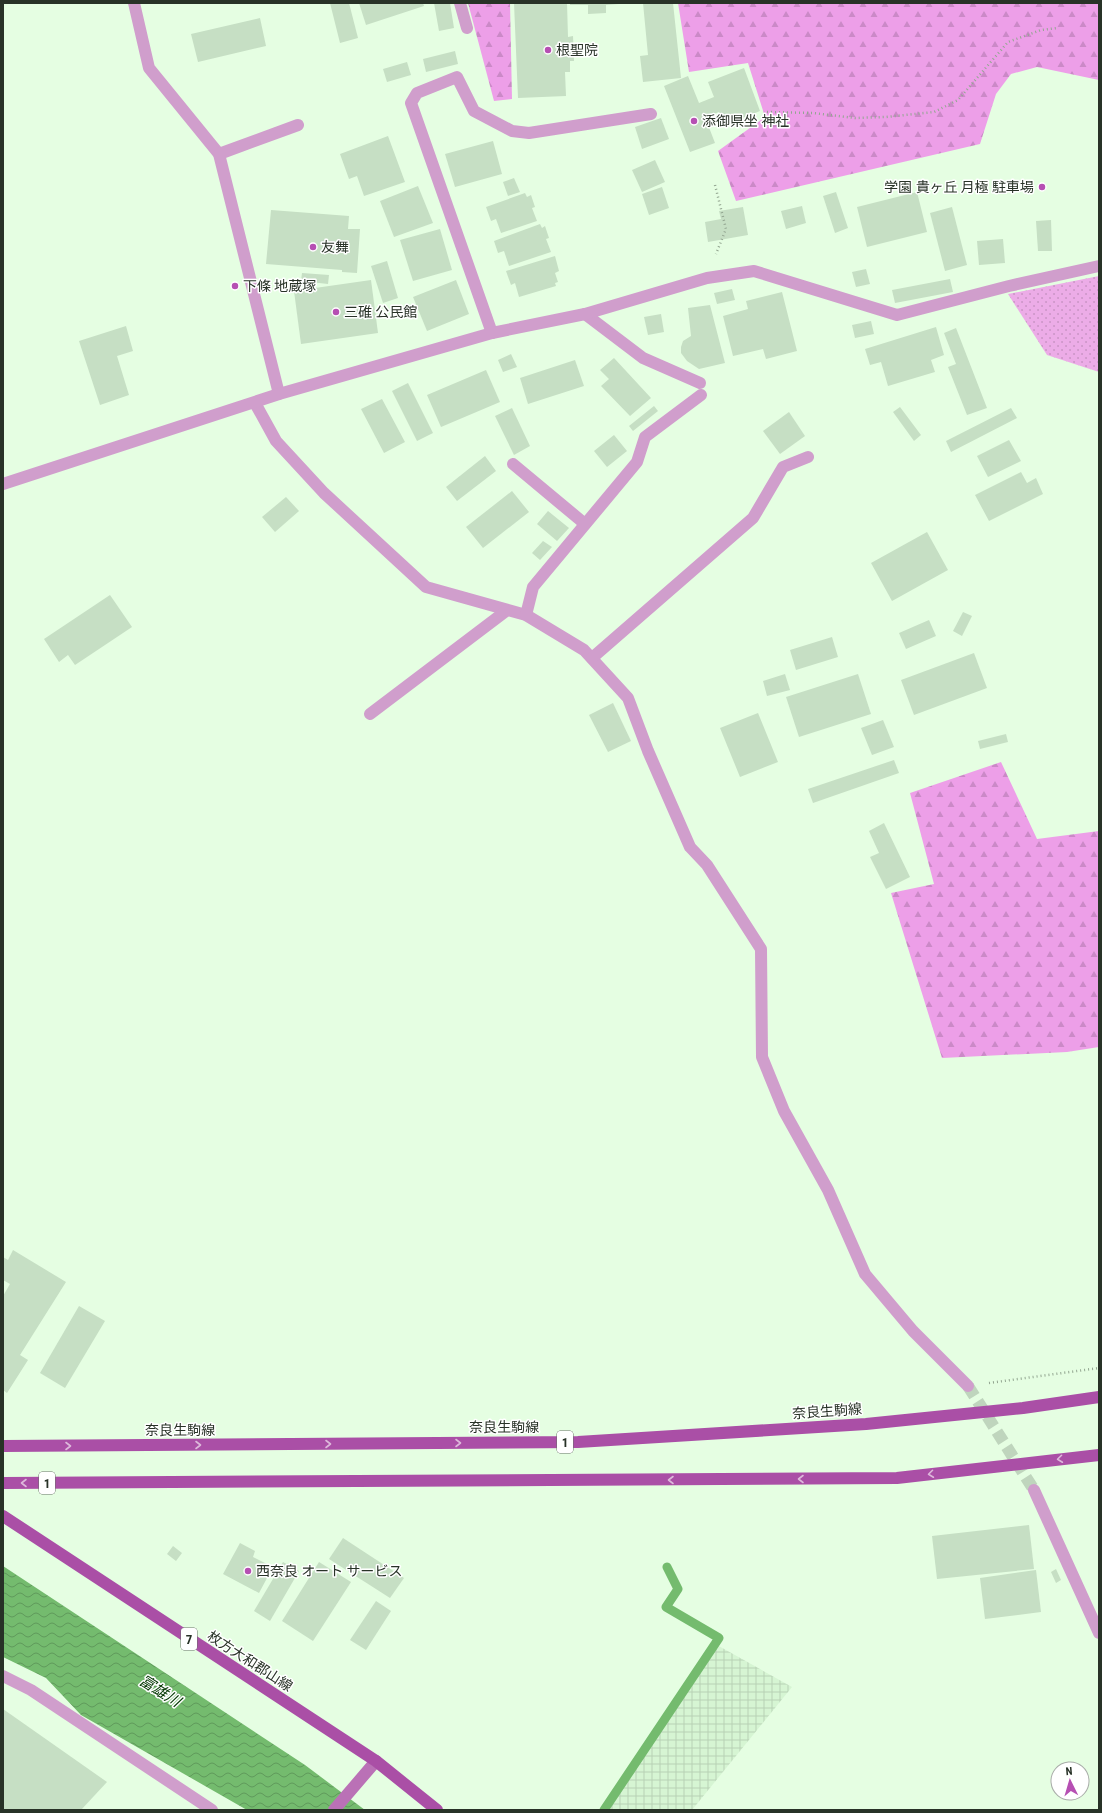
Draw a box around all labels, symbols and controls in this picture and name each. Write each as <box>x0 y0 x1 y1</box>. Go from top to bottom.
place label: 根聖院 <box>556 42 598 58</box>
marker: 根聖院 <box>543 45 553 55</box>
place label: 添御県坐 神社 <box>702 113 789 129</box>
marker: 添御県坐 神社 <box>689 116 699 126</box>
place label: 学園 貴ヶ丘 月極 駐車場 <box>884 179 1034 195</box>
marker: 学園 貴ヶ丘 月極 駐車場 <box>1037 182 1047 192</box>
place label: 友舞 <box>321 239 349 255</box>
marker: 友舞 <box>308 242 318 252</box>
place label: 下條 地蔵塚 <box>243 278 316 294</box>
marker: 下條 地蔵塚 <box>230 281 240 291</box>
place label: 三碓 公民館 <box>344 304 417 320</box>
marker: 三碓 公民館 <box>331 307 341 317</box>
street label: 奈良生駒線 <box>792 1401 862 1421</box>
street label: 奈良生駒線 <box>469 1419 539 1435</box>
street label: 奈良生駒線 <box>145 1422 215 1438</box>
road number: 1 <box>557 1431 573 1453</box>
one-way arrow <box>455 1439 461 1447</box>
one-way arrow <box>325 1440 331 1448</box>
one-way arrow <box>195 1441 201 1449</box>
one-way arrow <box>65 1442 71 1450</box>
one-way arrow <box>1057 1454 1063 1463</box>
one-way arrow <box>928 1469 934 1478</box>
road number: 1 <box>39 1472 55 1494</box>
one-way arrow <box>798 1475 804 1483</box>
one-way arrow <box>668 1476 674 1484</box>
one-way arrow <box>21 1479 27 1487</box>
place label: 西奈良 オート サービス <box>256 1563 402 1579</box>
marker: 西奈良 オート サービス <box>243 1566 253 1576</box>
road number: 7 <box>181 1628 197 1650</box>
street label: 枚方大和郡山線 <box>205 1628 295 1694</box>
water label: 富雄川 <box>136 1671 186 1712</box>
north arrow <box>1050 1761 1090 1801</box>
text: N <box>1065 1765 1073 1778</box>

